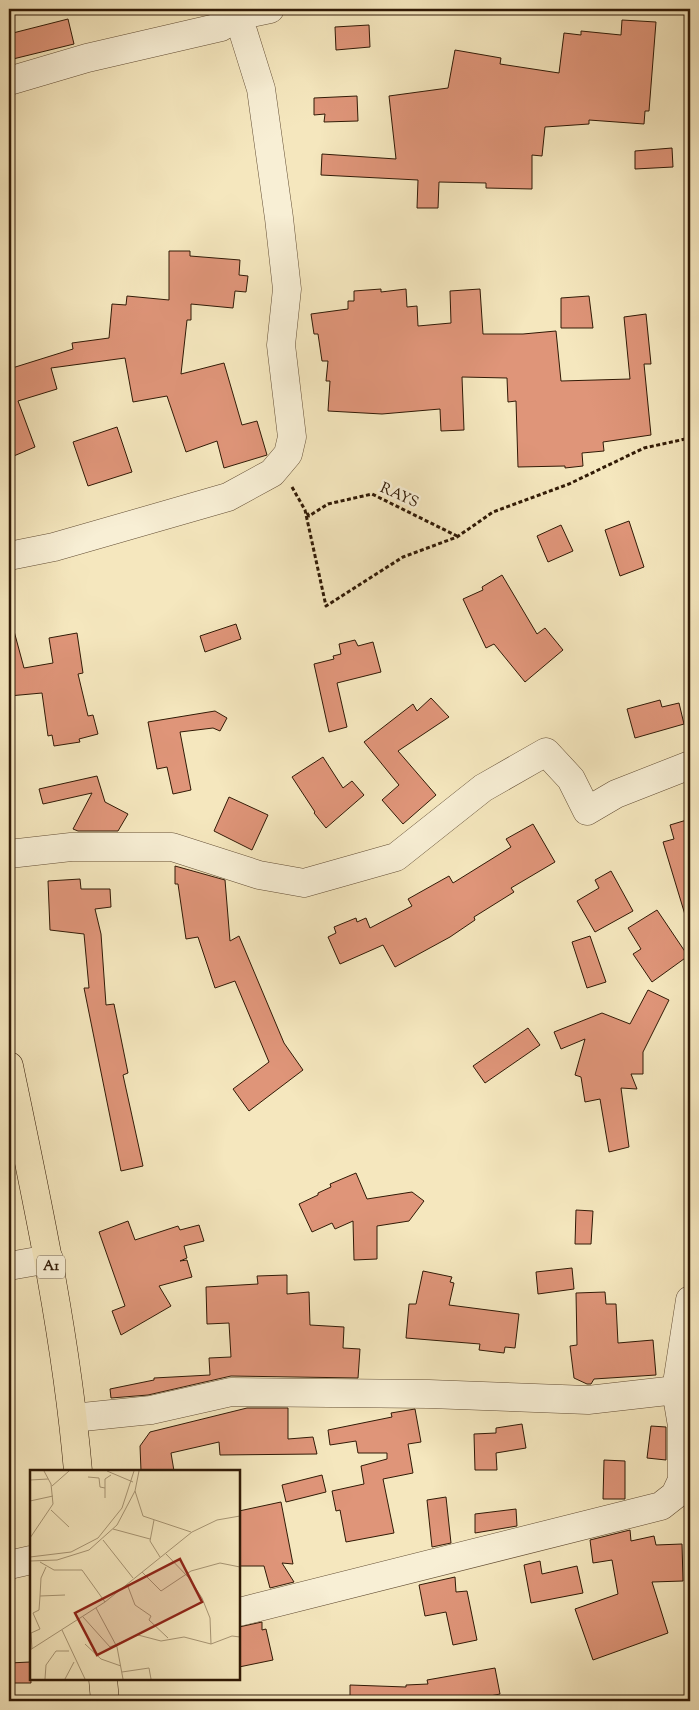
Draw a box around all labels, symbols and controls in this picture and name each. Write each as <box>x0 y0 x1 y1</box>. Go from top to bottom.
street label: RAYS <box>376 478 422 514</box>
road number: A1 <box>37 1256 65 1278</box>
inset map <box>30 1470 240 1680</box>

